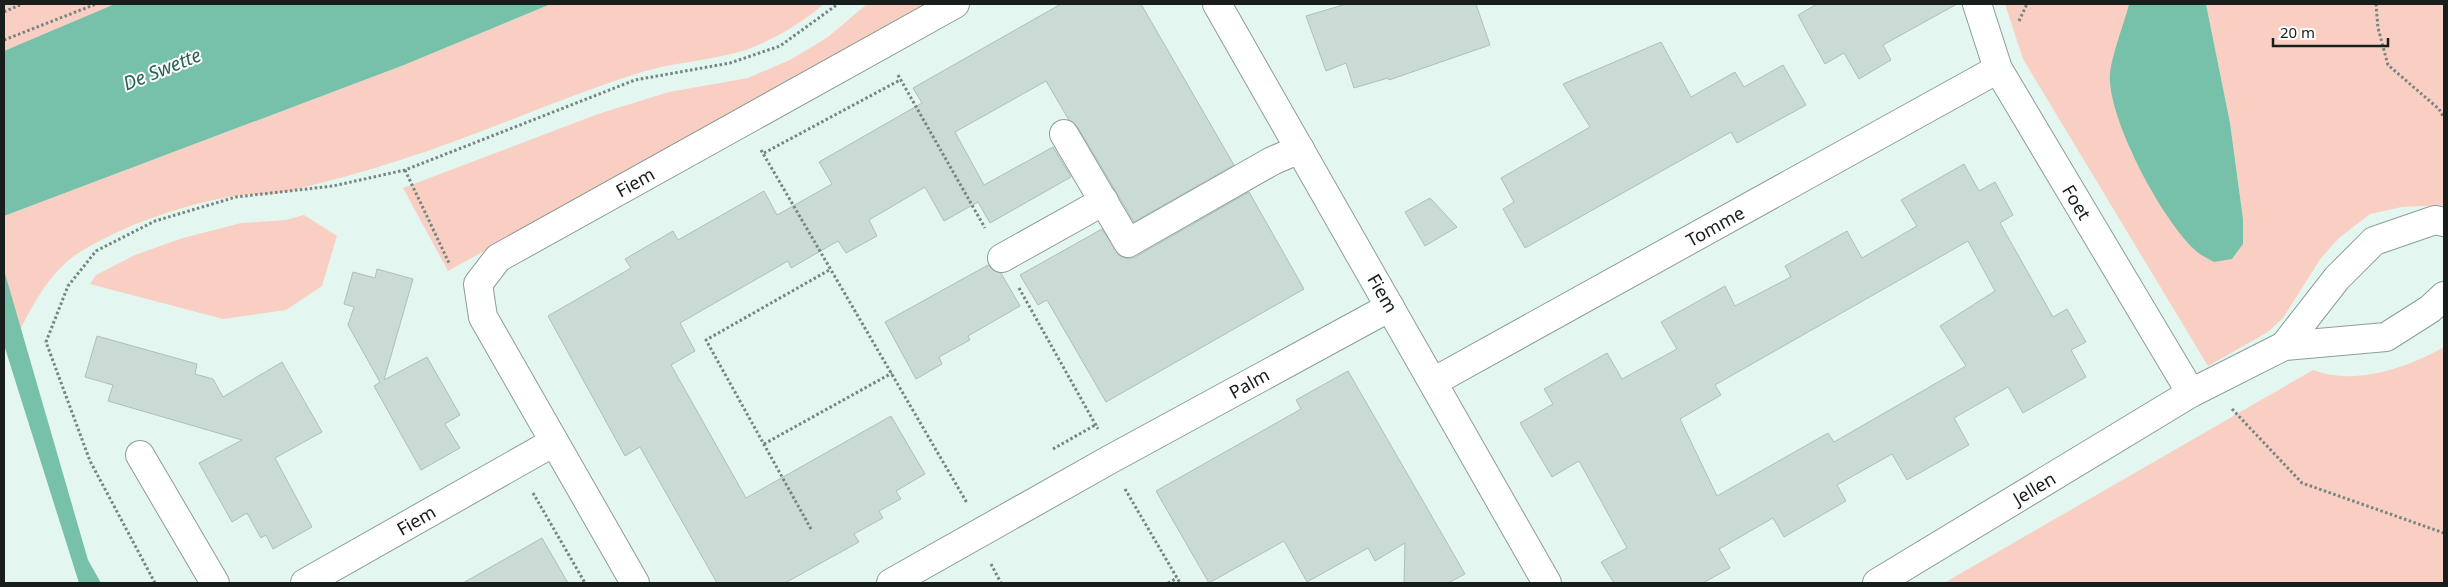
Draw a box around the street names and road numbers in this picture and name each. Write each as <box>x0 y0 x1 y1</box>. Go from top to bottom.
street label: Fiem <box>611 162 659 202</box>
street label: Foet <box>2057 180 2097 224</box>
street label: Tomme <box>1681 200 1749 252</box>
street label: Fiem <box>1362 269 1404 317</box>
street label: Palm <box>1225 362 1273 404</box>
street label: Jellen <box>2007 466 2060 511</box>
street label: Fiem <box>392 499 440 541</box>

